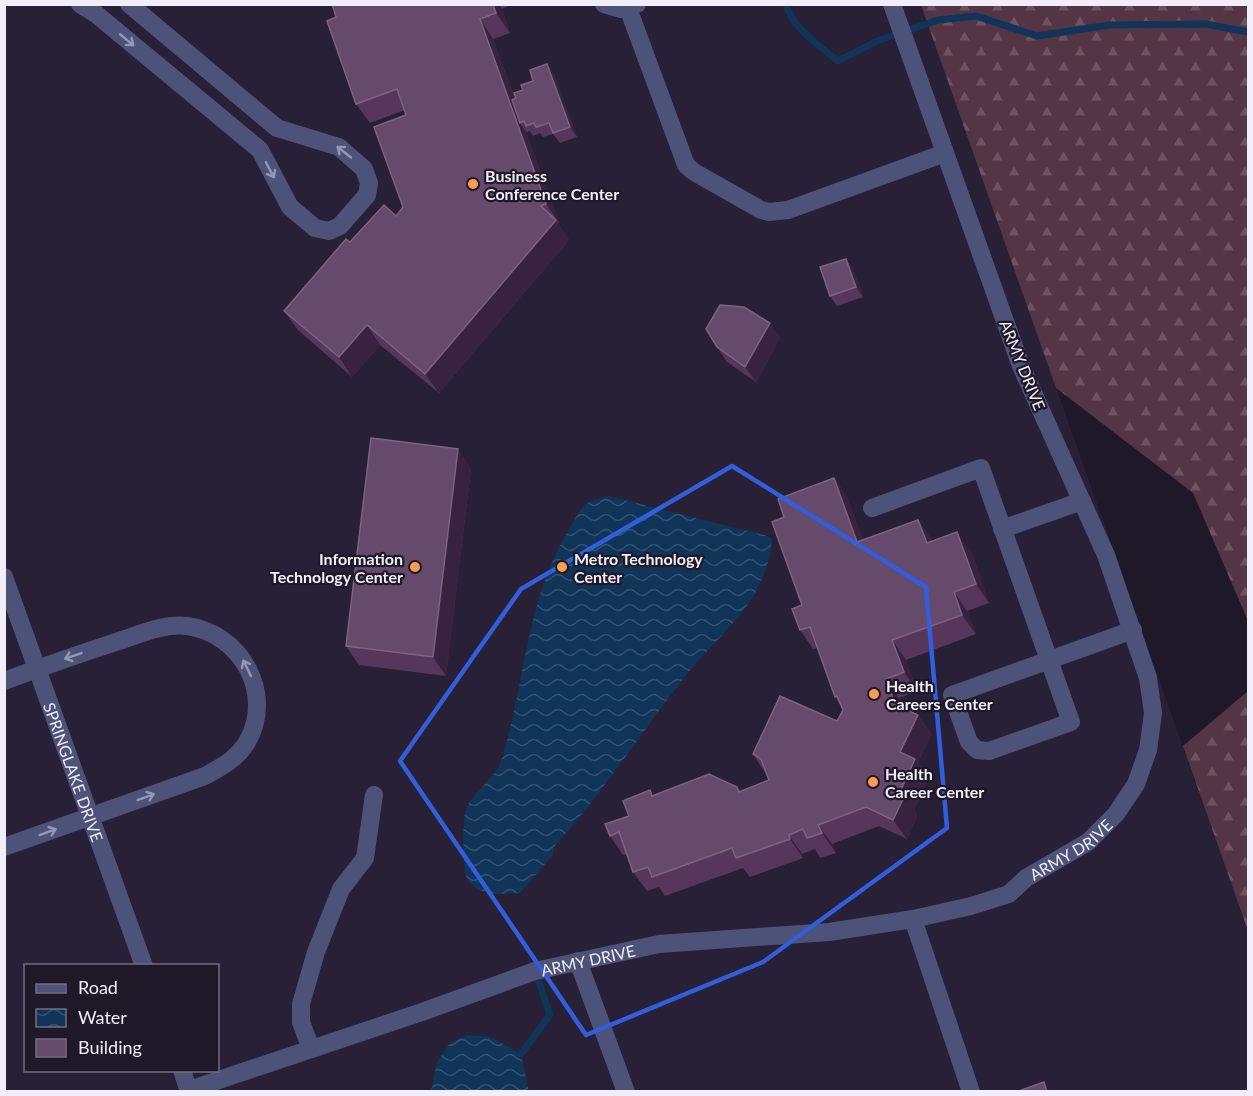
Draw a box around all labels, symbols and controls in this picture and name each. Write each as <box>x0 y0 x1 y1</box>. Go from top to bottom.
one-way arrow <box>119 33 135 46</box>
one-way arrow <box>336 146 352 159</box>
one-way arrow <box>264 161 276 178</box>
place label: Business Conference Center <box>485 166 619 203</box>
marker: Business Conference Center <box>466 177 480 191</box>
street label: ARMY DRIVE <box>996 317 1050 413</box>
place label: Information Technology Center <box>270 549 403 586</box>
place label: Metro Technology Center <box>574 549 703 586</box>
marker: Information Technology Center <box>408 560 422 574</box>
marker: Metro Technology Center <box>555 560 569 574</box>
one-way arrow <box>64 651 83 662</box>
one-way arrow <box>241 659 253 677</box>
place label: Health Careers Center <box>886 676 993 713</box>
marker: Health Careers Center <box>867 687 881 701</box>
street label: SPRINGLAKE DRIVE <box>40 700 108 844</box>
place label: Health Career Center <box>885 764 984 801</box>
marker: Health Career Center <box>866 775 880 789</box>
one-way arrow <box>136 791 155 802</box>
street label: ARMY DRIVE <box>1026 814 1116 884</box>
one-way arrow <box>38 825 57 836</box>
street label: ARMY DRIVE <box>539 940 637 979</box>
legend <box>24 964 219 1072</box>
text: Road <box>78 976 118 998</box>
text: Water <box>78 1006 127 1028</box>
text: Building <box>78 1036 142 1058</box>

